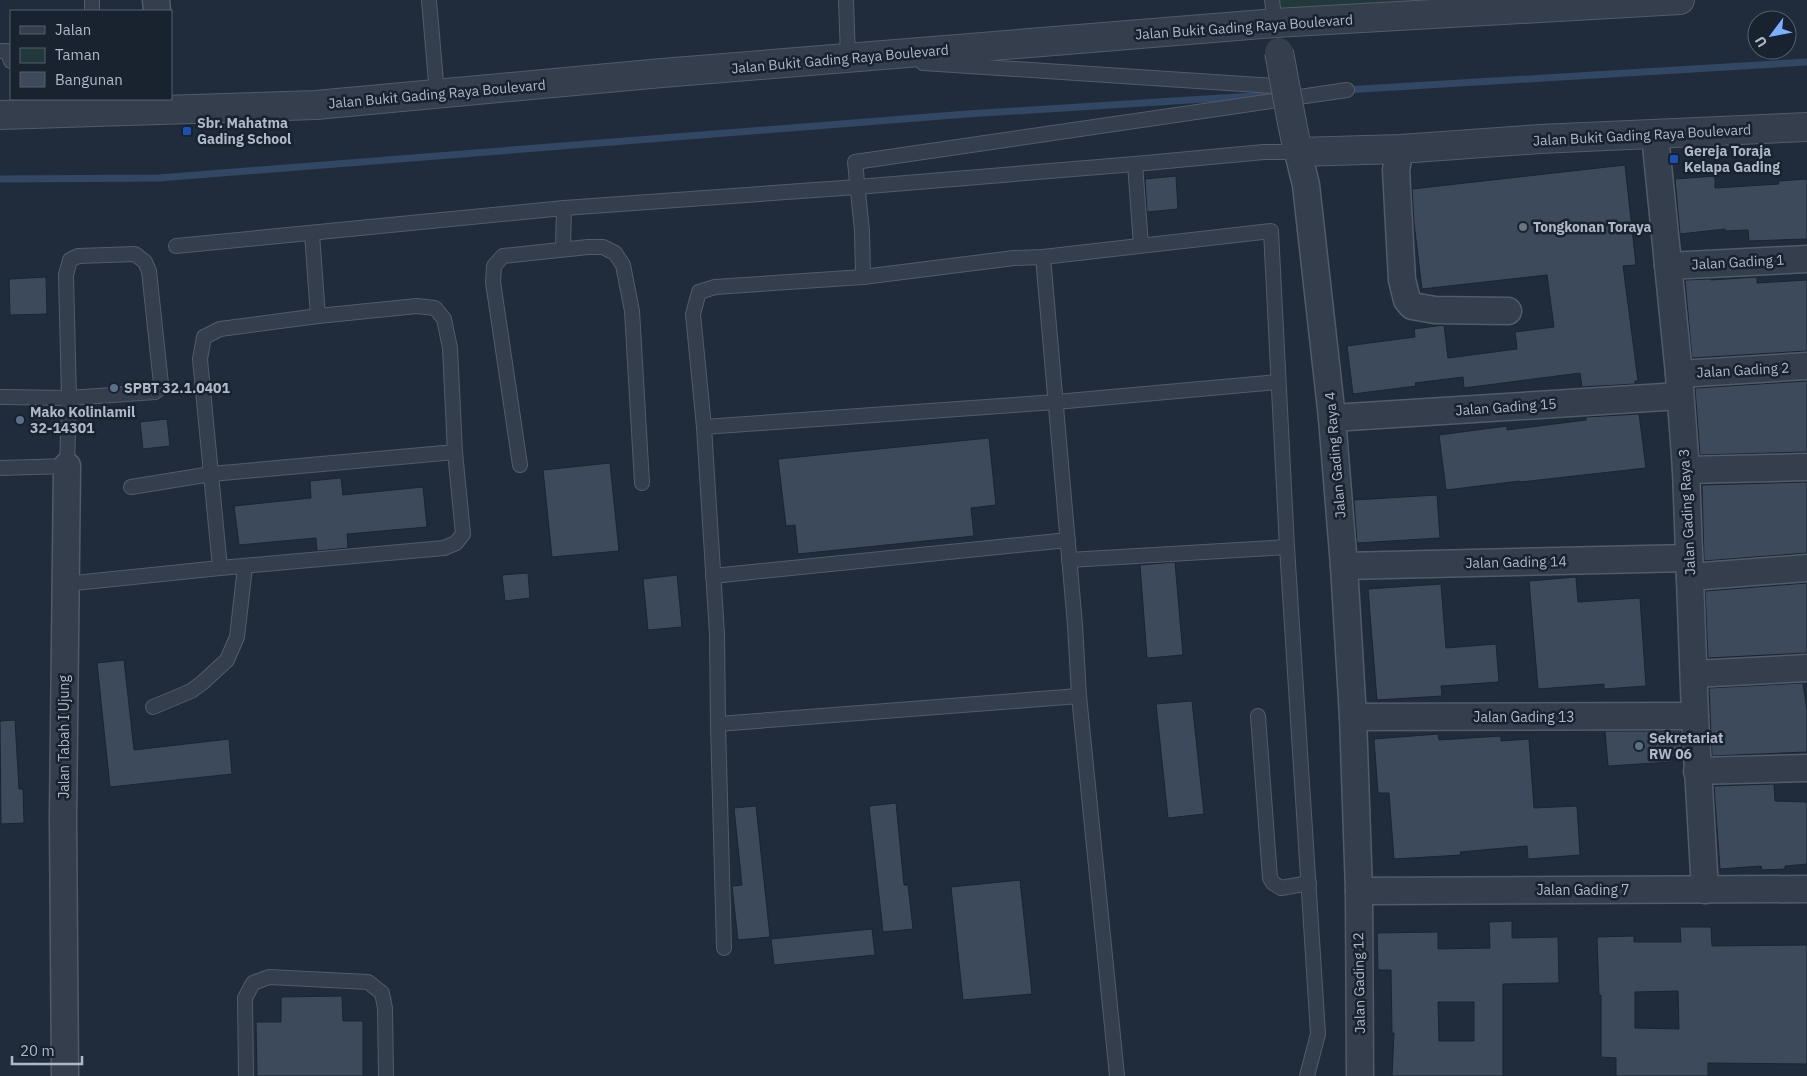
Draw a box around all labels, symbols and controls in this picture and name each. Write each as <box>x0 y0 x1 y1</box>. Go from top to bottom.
legend <box>10 10 172 100</box>
street label: Jalan Bukit Gading Raya Boulevard <box>1134 10 1354 44</box>
north arrow <box>1747 10 1797 60</box>
text: Jalan <box>55 20 91 39</box>
text: U <box>1751 33 1771 51</box>
street label: Jalan Bukit Gading Raya Boulevard <box>730 41 950 77</box>
text: Taman <box>55 45 100 64</box>
text: Bangunan <box>55 70 123 89</box>
street label: Jalan Bukit Gading Raya Boulevard <box>327 76 547 112</box>
place label: Sbr. Mahatma Gading School <box>197 114 291 148</box>
street label: Jalan Bukit Gading Raya Boulevard <box>1533 120 1751 150</box>
marker: Sbr. Mahatma Gading School <box>181 125 193 137</box>
place label: Gereja Toraja Kelapa Gading <box>1684 142 1780 176</box>
marker: Gereja Toraja Kelapa Gading <box>1668 153 1680 165</box>
place label: Tongkonan Toraya <box>1533 218 1652 236</box>
marker: Tongkonan Toraya <box>1517 221 1529 233</box>
street label: Jalan Gading 1 <box>1691 251 1785 273</box>
street label: Jalan Gading 2 <box>1696 359 1790 381</box>
place label: SPBT 32.1.0401 <box>124 379 230 397</box>
marker: SPBT 32.1.0401 <box>108 382 120 394</box>
street label: Jalan Gading Raya 4 <box>1321 391 1349 519</box>
street label: Jalan Gading 15 <box>1455 394 1557 420</box>
place label: Mako Kolinlamil 32-14301 <box>30 403 135 437</box>
marker: Mako Kolinlamil 32-14301 <box>14 414 26 426</box>
street label: Jalan Gading Raya 3 <box>1675 448 1699 576</box>
street label: Jalan Gading 14 <box>1465 552 1567 572</box>
street label: Jalan Tabah I Ujung <box>55 675 73 799</box>
street label: Jalan Gading 13 <box>1473 708 1575 726</box>
place label: Sekretariat RW 06 <box>1649 729 1723 763</box>
marker: Sekretariat RW 06 <box>1633 740 1645 752</box>
street label: Jalan Gading 7 <box>1536 881 1630 899</box>
street label: Jalan Gading 12 <box>1349 932 1369 1034</box>
scale bar <box>12 1034 82 1066</box>
text: 20 m <box>20 1041 55 1060</box>

